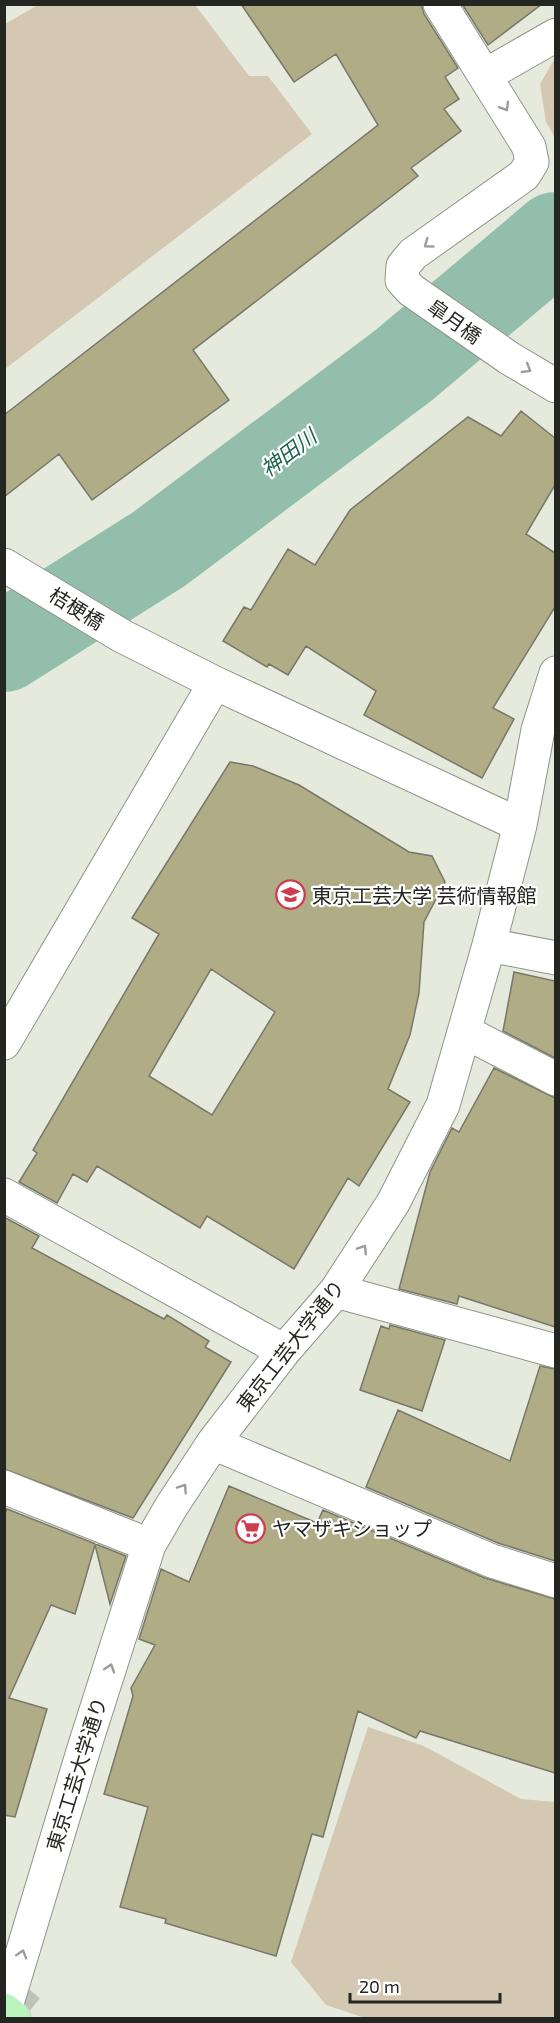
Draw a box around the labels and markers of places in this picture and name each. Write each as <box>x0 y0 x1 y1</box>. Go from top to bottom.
school or university icon: 東京工芸大学 芸術情報館 <box>275 879 307 911</box>
place label: 東京工芸大学 芸術情報館 <box>312 883 536 907</box>
supermarket icon: ヤマザキショップ <box>235 1512 267 1544</box>
place label: ヤマザキショップ <box>272 1516 432 1540</box>

